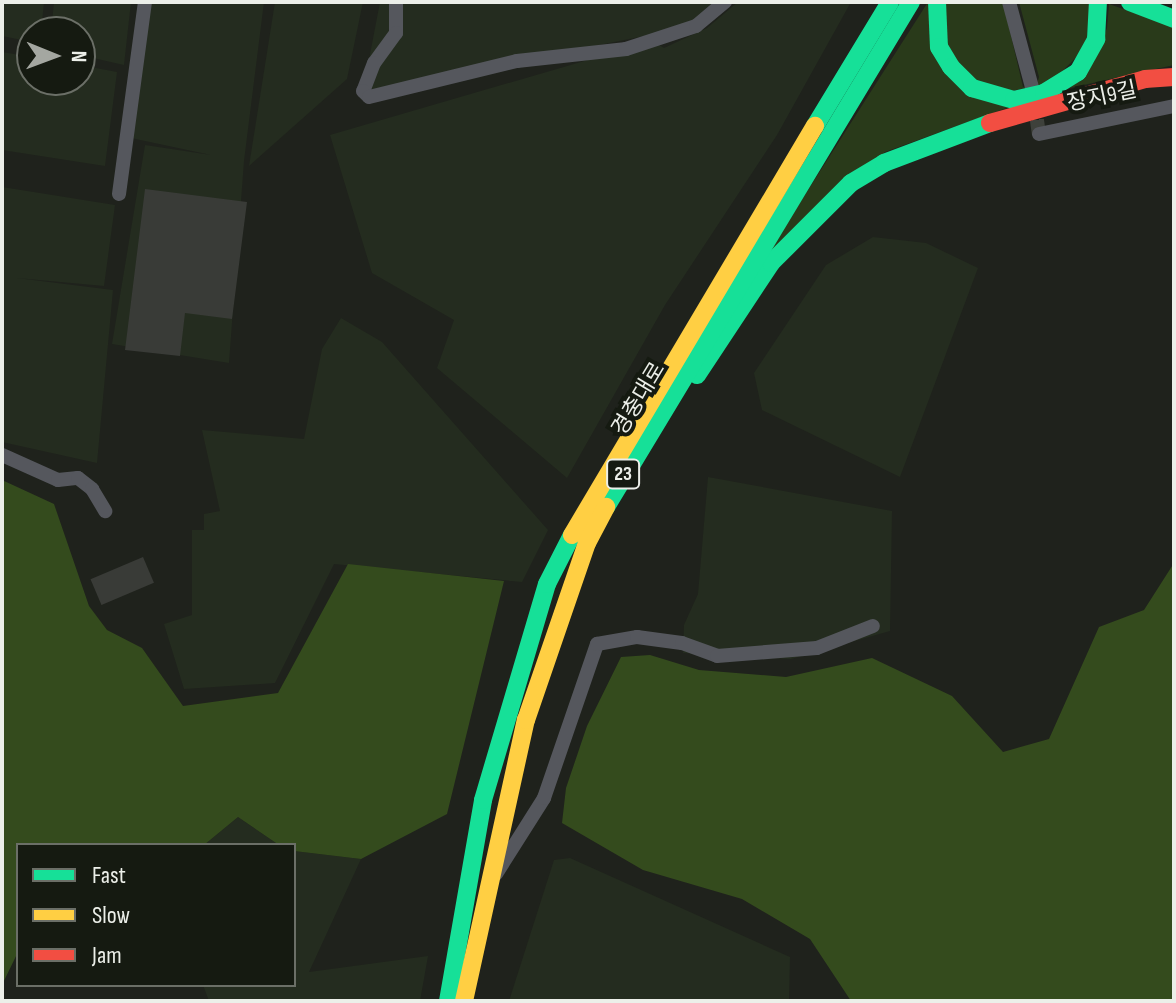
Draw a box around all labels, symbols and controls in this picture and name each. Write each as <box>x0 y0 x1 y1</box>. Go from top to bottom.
north arrow <box>16 16 96 96</box>
text: N <box>65 50 92 63</box>
street label: 장지9길 <box>1065 77 1139 117</box>
street label: 경충대로 <box>607 358 671 440</box>
road number: 23 <box>605 458 641 490</box>
legend <box>16 843 296 987</box>
text: Fast <box>92 861 126 890</box>
text: Slow <box>92 901 130 930</box>
text: Jam <box>92 941 122 970</box>

